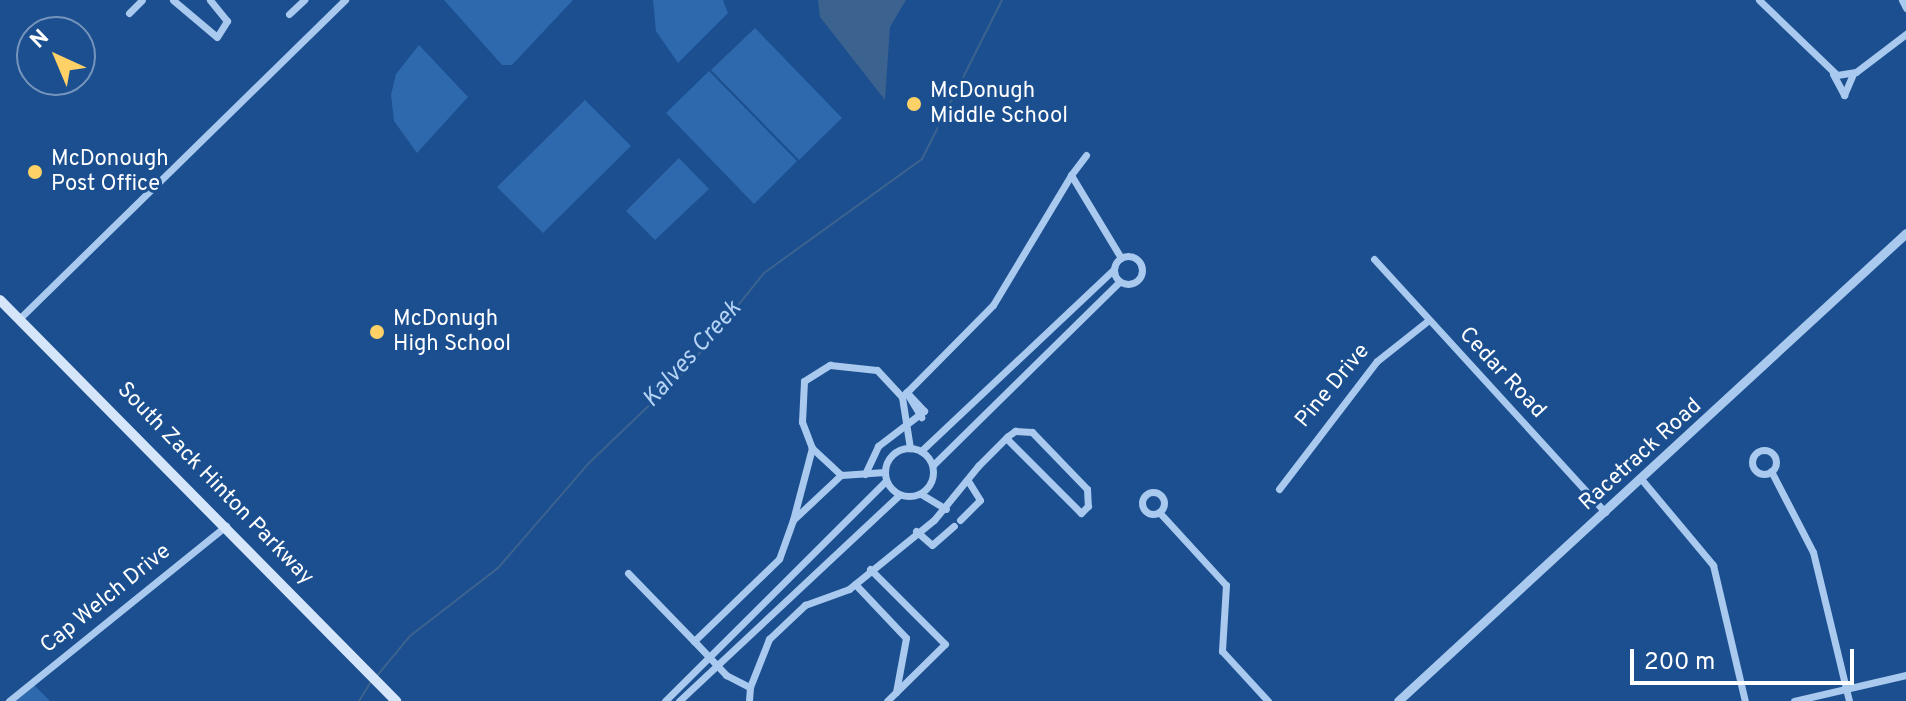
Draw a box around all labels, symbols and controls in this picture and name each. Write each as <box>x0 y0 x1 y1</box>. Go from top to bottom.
north arrow <box>16 16 96 96</box>
text: N <box>25 25 55 55</box>
place label: McDonugh Middle School <box>930 78 1068 130</box>
marker: McDonugh Middle School <box>905 95 923 113</box>
place label: McDonough Post Office <box>51 146 169 198</box>
marker: McDonough Post Office <box>26 163 44 181</box>
water label: Kalves Creek <box>638 296 748 414</box>
place label: McDonugh High School <box>393 306 511 358</box>
street label: Cedar Road <box>1453 322 1551 424</box>
marker: McDonugh High School <box>368 323 386 341</box>
street label: Pine Drive <box>1290 339 1376 433</box>
street label: South Zack Hinton Parkway <box>111 377 319 591</box>
street label: Racetrack Road <box>1574 393 1708 517</box>
street label: Cap Welch Drive <box>36 538 176 660</box>
scale bar <box>1634 633 1858 683</box>
text: 200 m <box>1644 648 1715 678</box>

